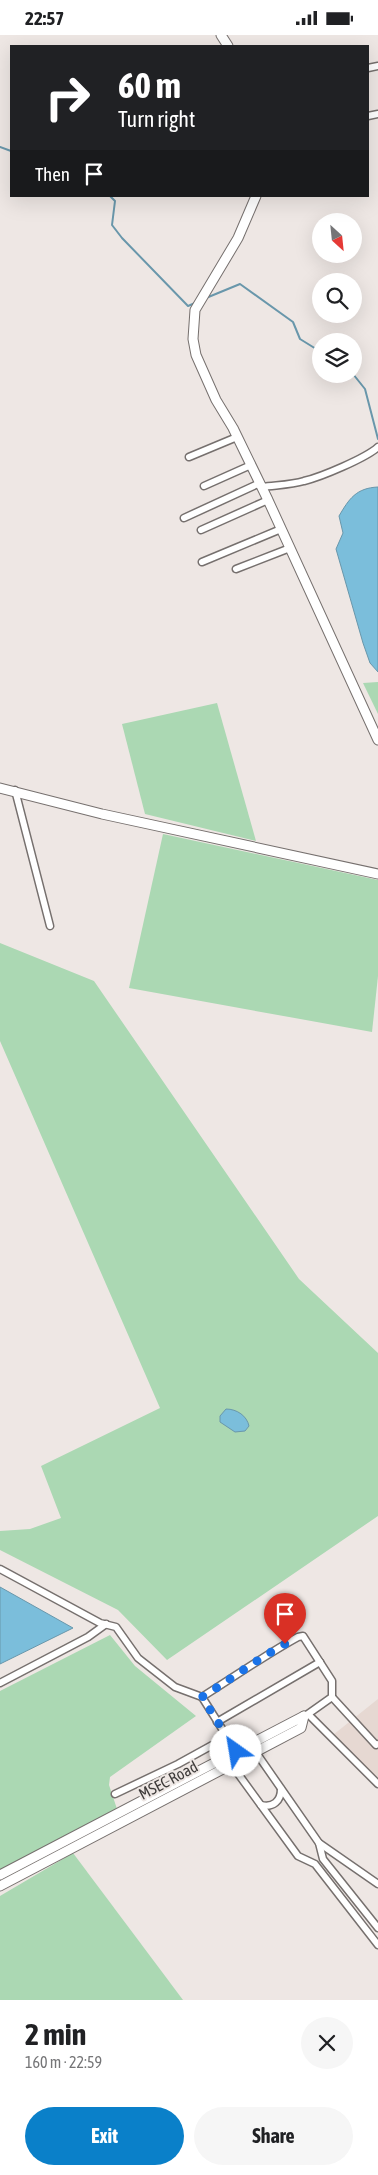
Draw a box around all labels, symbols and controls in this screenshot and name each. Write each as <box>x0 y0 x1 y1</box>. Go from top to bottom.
text: 22:57 <box>25 7 64 29</box>
icon: right <box>35 65 100 130</box>
text: 60 m <box>118 65 181 105</box>
text: Turn right <box>118 106 195 132</box>
icon: arrive <box>80 160 108 188</box>
text: Then <box>35 163 70 185</box>
north arrow <box>312 213 362 263</box>
map controls <box>312 213 362 383</box>
button: search <box>312 273 362 323</box>
button: layers <box>312 333 362 383</box>
pin <box>264 1593 306 1644</box>
icon: arrive <box>271 1600 299 1628</box>
position arrow <box>209 1724 261 1776</box>
street label: MSEC Road <box>135 1757 201 1803</box>
text: 2 min <box>25 2017 86 2051</box>
button: close <box>301 2017 353 2069</box>
text: 160 m · 22:59 <box>25 2053 102 2071</box>
button: Exit <box>25 2107 184 2165</box>
button: Share <box>194 2107 353 2165</box>

